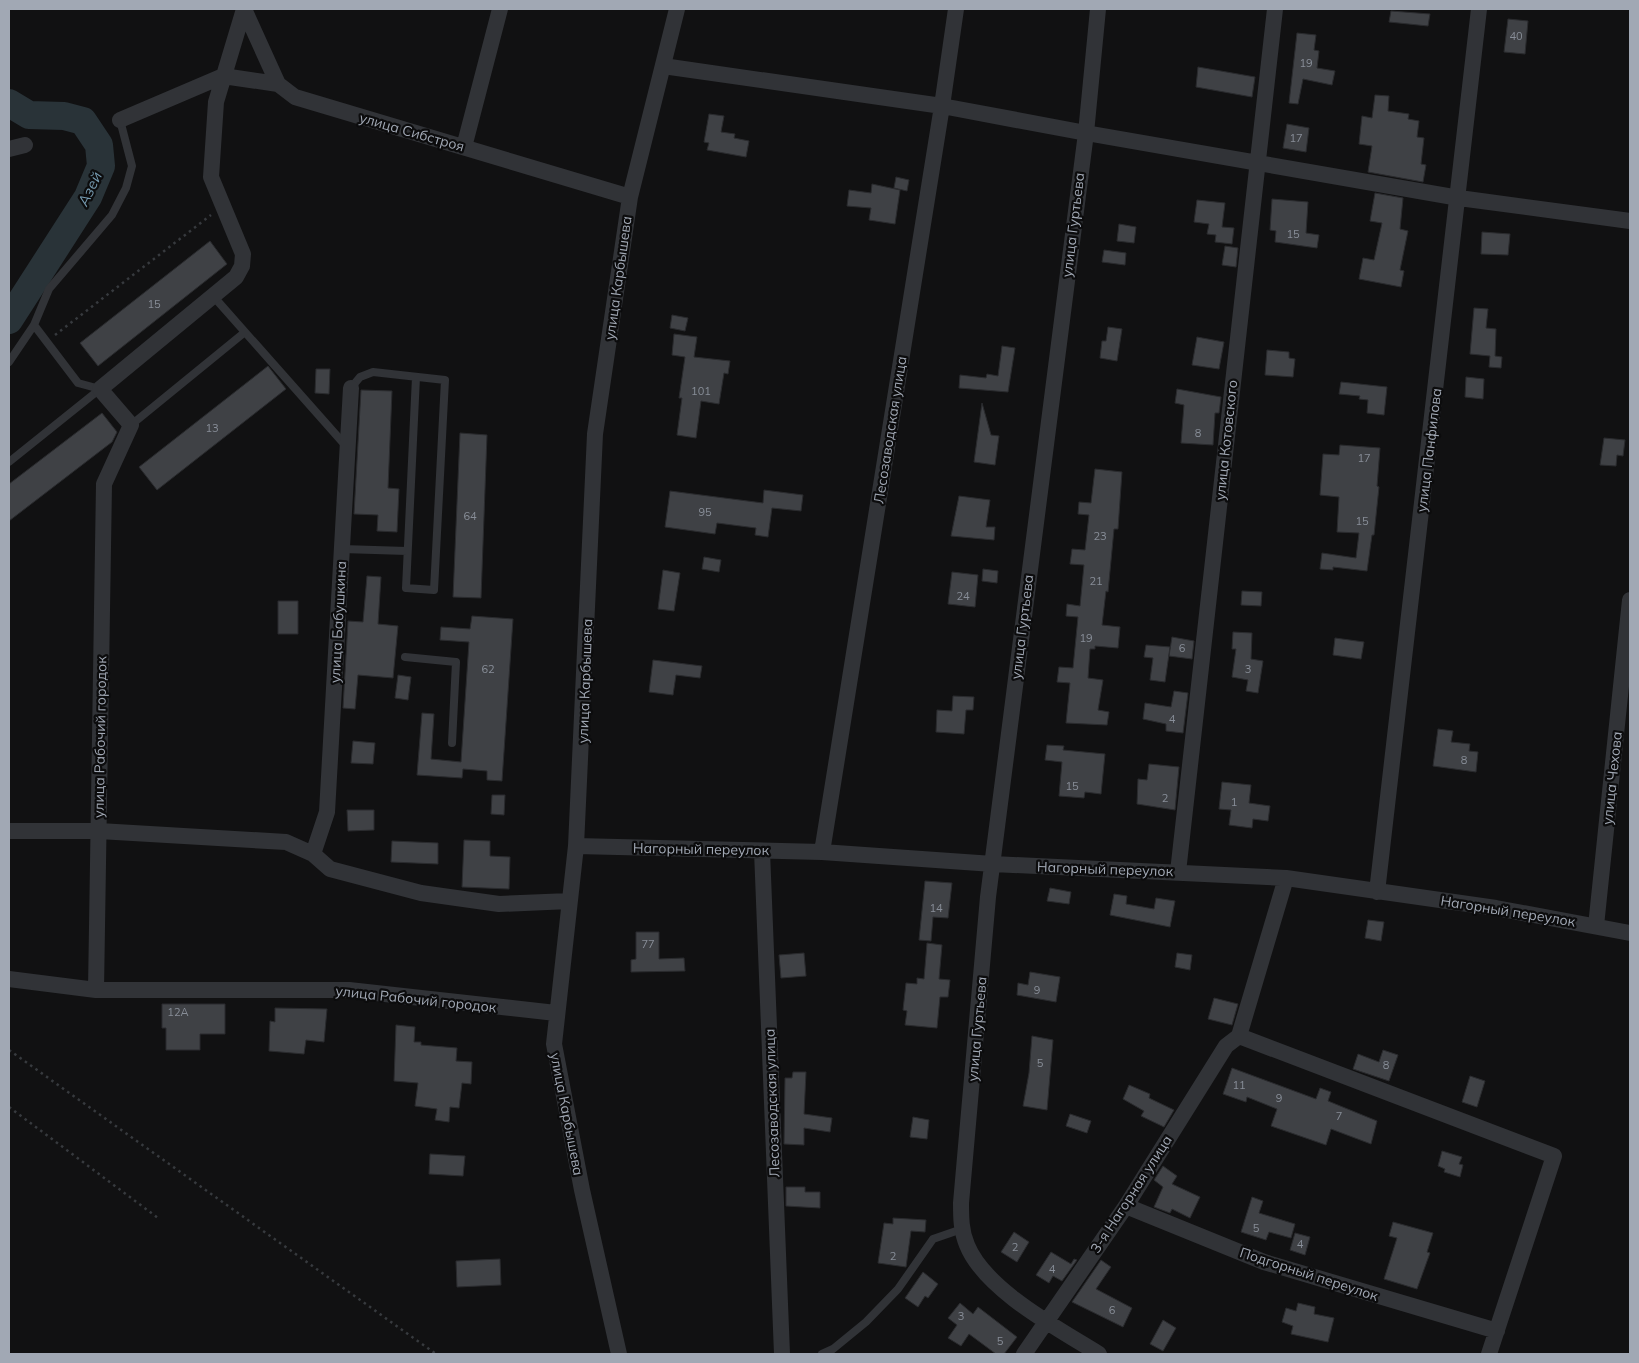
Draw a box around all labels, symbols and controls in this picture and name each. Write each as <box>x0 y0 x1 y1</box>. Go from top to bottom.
house number: 40 <box>1509 29 1523 43</box>
house number: 19 <box>1299 56 1313 70</box>
street label: улица Сибстроя <box>357 108 467 156</box>
house number: 17 <box>1289 131 1303 145</box>
water label: Азей <box>73 168 106 210</box>
street label: улица Гуртьева <box>1058 172 1088 278</box>
street label: улица Карбышева <box>600 215 636 341</box>
house number: 15 <box>1286 227 1300 241</box>
house number: 15 <box>147 297 161 311</box>
street label: Лесозаводская улица <box>869 355 911 505</box>
street label: улица Котовского <box>1211 379 1241 501</box>
house number: 101 <box>691 384 711 398</box>
street label: улица Панфилова <box>1412 387 1446 513</box>
house number: 13 <box>205 421 219 435</box>
house number: 8 <box>1195 426 1202 440</box>
house number: 17 <box>1357 451 1371 465</box>
house number: 95 <box>698 505 712 519</box>
house number: 64 <box>463 509 477 523</box>
house number: 15 <box>1355 514 1369 528</box>
house number: 23 <box>1093 529 1107 543</box>
street label: улица Бабушкина <box>326 560 350 684</box>
street label: улица Гуртьева <box>1007 574 1037 680</box>
house number: 21 <box>1089 574 1103 588</box>
house number: 24 <box>956 589 970 603</box>
street label: улица Карбышева <box>574 618 596 744</box>
house number: 19 <box>1079 631 1093 645</box>
house number: 6 <box>1179 641 1186 655</box>
street label: улица Рабочий городок <box>90 656 110 818</box>
house number: 62 <box>481 662 495 676</box>
house number: 3 <box>1245 662 1251 676</box>
house number: 4 <box>1169 712 1176 726</box>
street label: улица Чехова <box>1598 730 1626 826</box>
house number: 8 <box>1461 753 1468 767</box>
house number: 15 <box>1065 779 1079 793</box>
house number: 2 <box>1162 791 1169 805</box>
house number: 1 <box>1231 795 1237 809</box>
street label: Нагорный переулок <box>633 839 770 859</box>
street label: Нагорный переулок <box>1037 858 1174 880</box>
street label: Нагорный переулок <box>1439 891 1577 931</box>
house number: 14 <box>929 901 943 915</box>
house number: 77 <box>641 937 655 951</box>
street label: улица Гуртьева <box>963 976 991 1082</box>
street label: улица Рабочий городок <box>335 982 498 1016</box>
house number: 9 <box>1034 983 1040 997</box>
house number: 12А <box>167 1005 189 1019</box>
street label: Лесозаводская улица <box>760 1028 784 1178</box>
street label: улица Карбышева <box>546 1051 588 1177</box>
house number: 5 <box>1037 1056 1044 1070</box>
house number: 8 <box>1383 1058 1390 1072</box>
house number: 11 <box>1232 1078 1246 1092</box>
house number: 9 <box>1276 1091 1282 1105</box>
house number: 7 <box>1336 1109 1342 1123</box>
street label: 3-я Нагорная улица <box>1086 1132 1176 1256</box>
house number: 5 <box>1253 1221 1260 1235</box>
house number: 4 <box>1297 1237 1304 1251</box>
house number: 2 <box>1012 1240 1019 1254</box>
street label: Подгорный переулок <box>1238 1243 1381 1305</box>
house number: 2 <box>890 1249 897 1263</box>
house number: 4 <box>1049 1262 1056 1276</box>
house number: 6 <box>1109 1303 1116 1317</box>
house number: 3 <box>958 1309 964 1323</box>
house number: 5 <box>997 1334 1004 1348</box>

